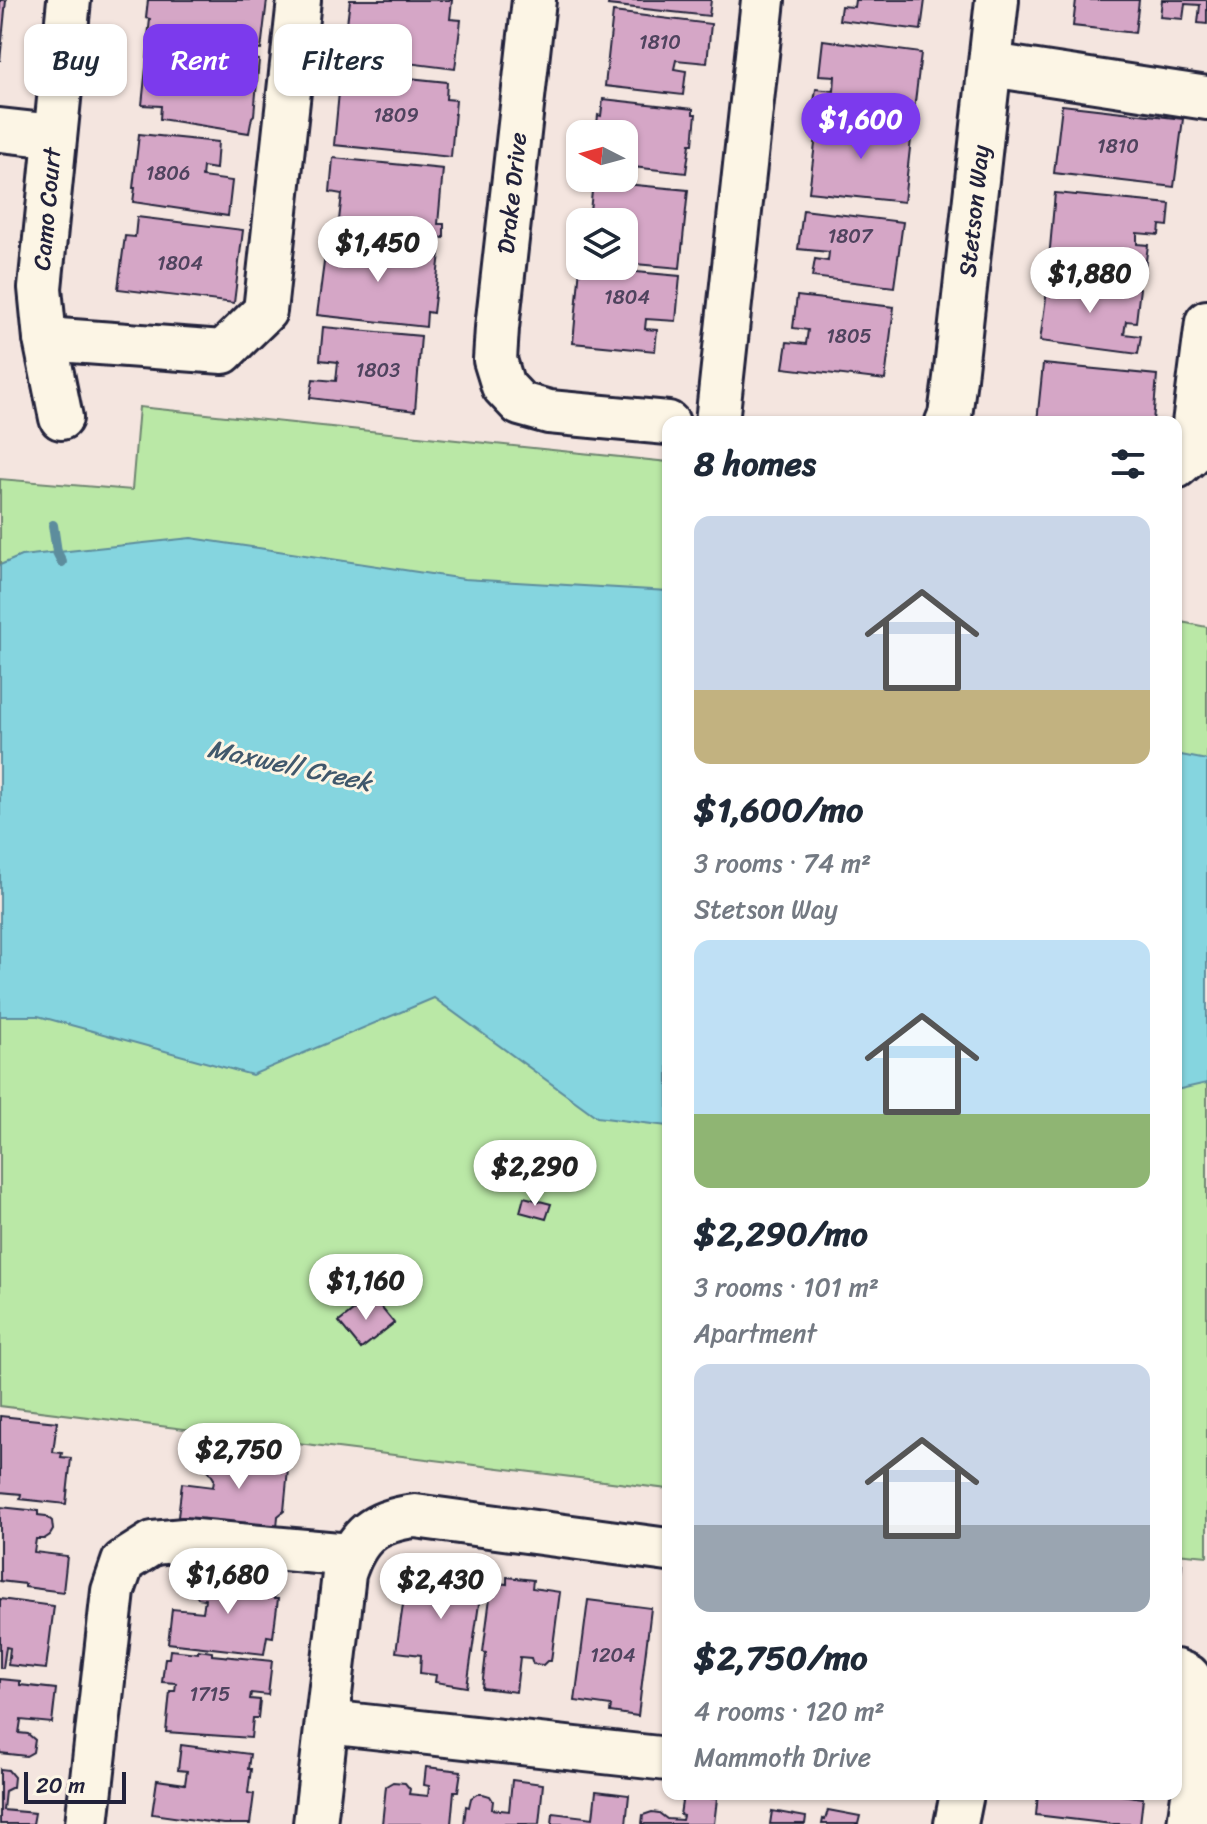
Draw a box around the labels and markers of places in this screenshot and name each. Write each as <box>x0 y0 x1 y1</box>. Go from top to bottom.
pin: $1,600 <box>796 93 926 161</box>
pin: $1,450 <box>313 216 443 284</box>
pin: $1,880 <box>1025 247 1155 315</box>
pin: $2,290 <box>470 1140 600 1208</box>
pin: $1,160 <box>301 1254 431 1322</box>
pin: $2,750 <box>174 1423 304 1491</box>
pin: $1,680 <box>163 1548 293 1616</box>
pin: $2,430 <box>376 1553 506 1621</box>

